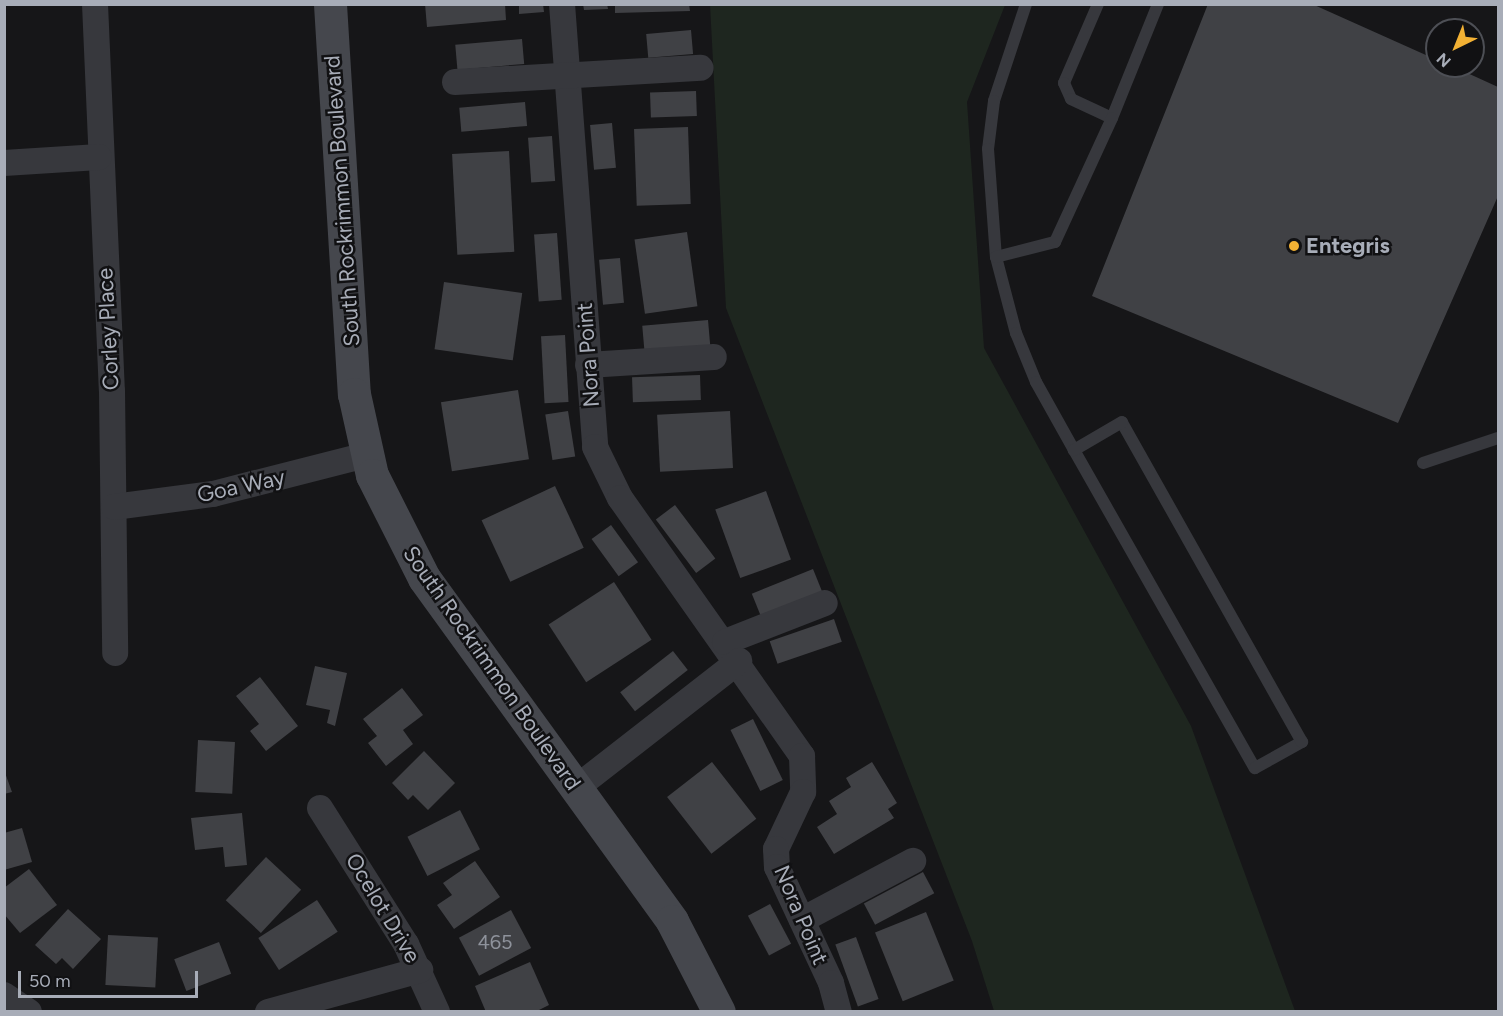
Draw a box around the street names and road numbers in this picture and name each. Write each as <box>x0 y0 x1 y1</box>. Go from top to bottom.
street label: South Rockrimmon Boulevard <box>319 54 365 348</box>
street label: Corley Place <box>92 267 124 391</box>
street label: Nora Point <box>571 302 605 408</box>
street label: Goa Way <box>195 464 287 508</box>
street label: South Rockrimmon Boulevard <box>397 541 587 795</box>
street label: Ocelot Drive <box>340 848 426 968</box>
street label: Nora Point <box>768 862 834 968</box>

